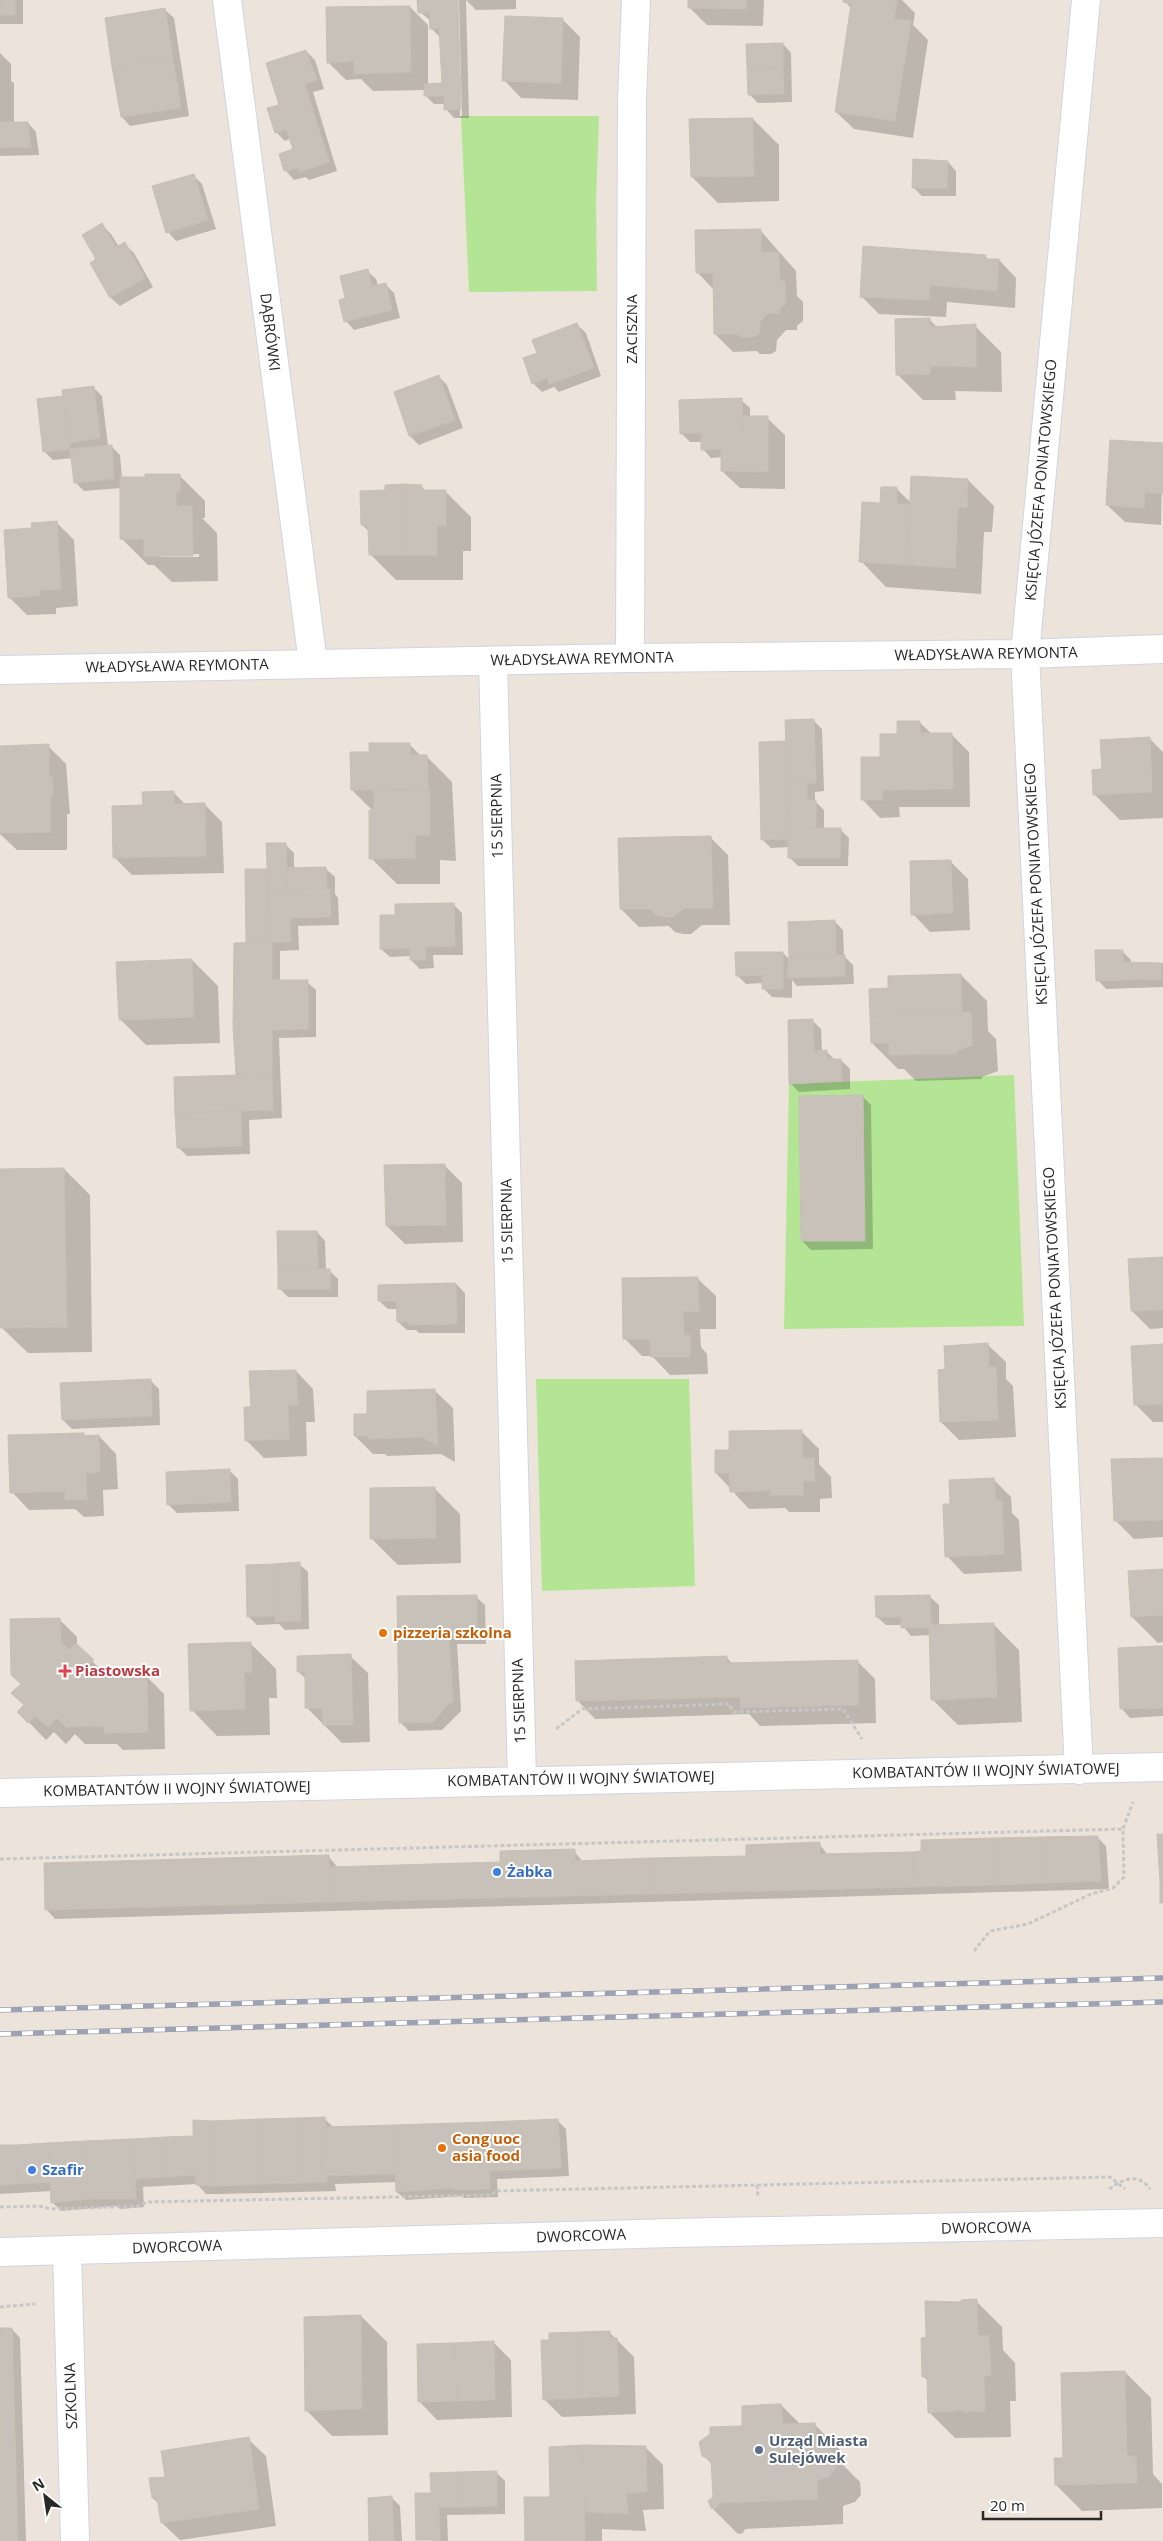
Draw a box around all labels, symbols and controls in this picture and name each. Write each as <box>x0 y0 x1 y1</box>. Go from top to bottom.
street label: DĄBRÓWKI <box>256 292 286 372</box>
street label: ZACISZNA <box>621 294 641 364</box>
street label: KSIĘCIA JÓZEFA PONIATOWSKIEGO <box>1019 358 1061 602</box>
street label: WŁADYSŁAWA REYMONTA <box>894 641 1078 665</box>
street label: WŁADYSŁAWA REYMONTA <box>490 646 674 670</box>
street label: WŁADYSŁAWA REYMONTA <box>85 653 269 677</box>
street label: KSIĘCIA JÓZEFA PONIATOWSKIEGO <box>1019 762 1051 1006</box>
street label: 15 SIERPNIA <box>485 773 507 859</box>
street label: KSIĘCIA JÓZEFA PONIATOWSKIEGO <box>1038 1166 1070 1410</box>
street label: 15 SIERPNIA <box>495 1178 517 1264</box>
place label: pizzeria szkolna <box>393 1622 512 1642</box>
marker: pizzeria szkolna <box>377 1627 389 1639</box>
street label: 15 SIERPNIA <box>507 1658 529 1744</box>
place label: Piastowska <box>75 1660 160 1680</box>
marker: Piastowska <box>59 1665 71 1677</box>
street label: KOMBATANTÓW II WOJNY ŚWIATOWEJ <box>852 1758 1120 1782</box>
street label: KOMBATANTÓW II WOJNY ŚWIATOWEJ <box>447 1766 715 1790</box>
street label: KOMBATANTÓW II WOJNY ŚWIATOWEJ <box>43 1776 311 1800</box>
place label: Żabka <box>507 1861 553 1881</box>
marker: Żabka <box>491 1866 503 1878</box>
place label: Cong uoc asia food <box>452 2128 520 2165</box>
marker: Cong uoc asia food <box>436 2142 448 2154</box>
place label: Szafir <box>42 2159 84 2179</box>
marker: Szafir <box>26 2164 38 2176</box>
street label: DWORCOWA <box>941 2216 1032 2238</box>
street label: DWORCOWA <box>536 2223 627 2247</box>
street label: DWORCOWA <box>132 2234 223 2258</box>
street label: SZKOLNA <box>59 2362 81 2430</box>
place label: Urząd Miasta Sulejówek <box>769 2430 868 2467</box>
marker: Urząd Miasta Sulejówek <box>753 2444 765 2456</box>
north arrow <box>20 2471 70 2521</box>
text: N <box>29 2473 48 2495</box>
scale bar <box>983 2488 1100 2520</box>
text: 20 m <box>990 2495 1025 2515</box>

